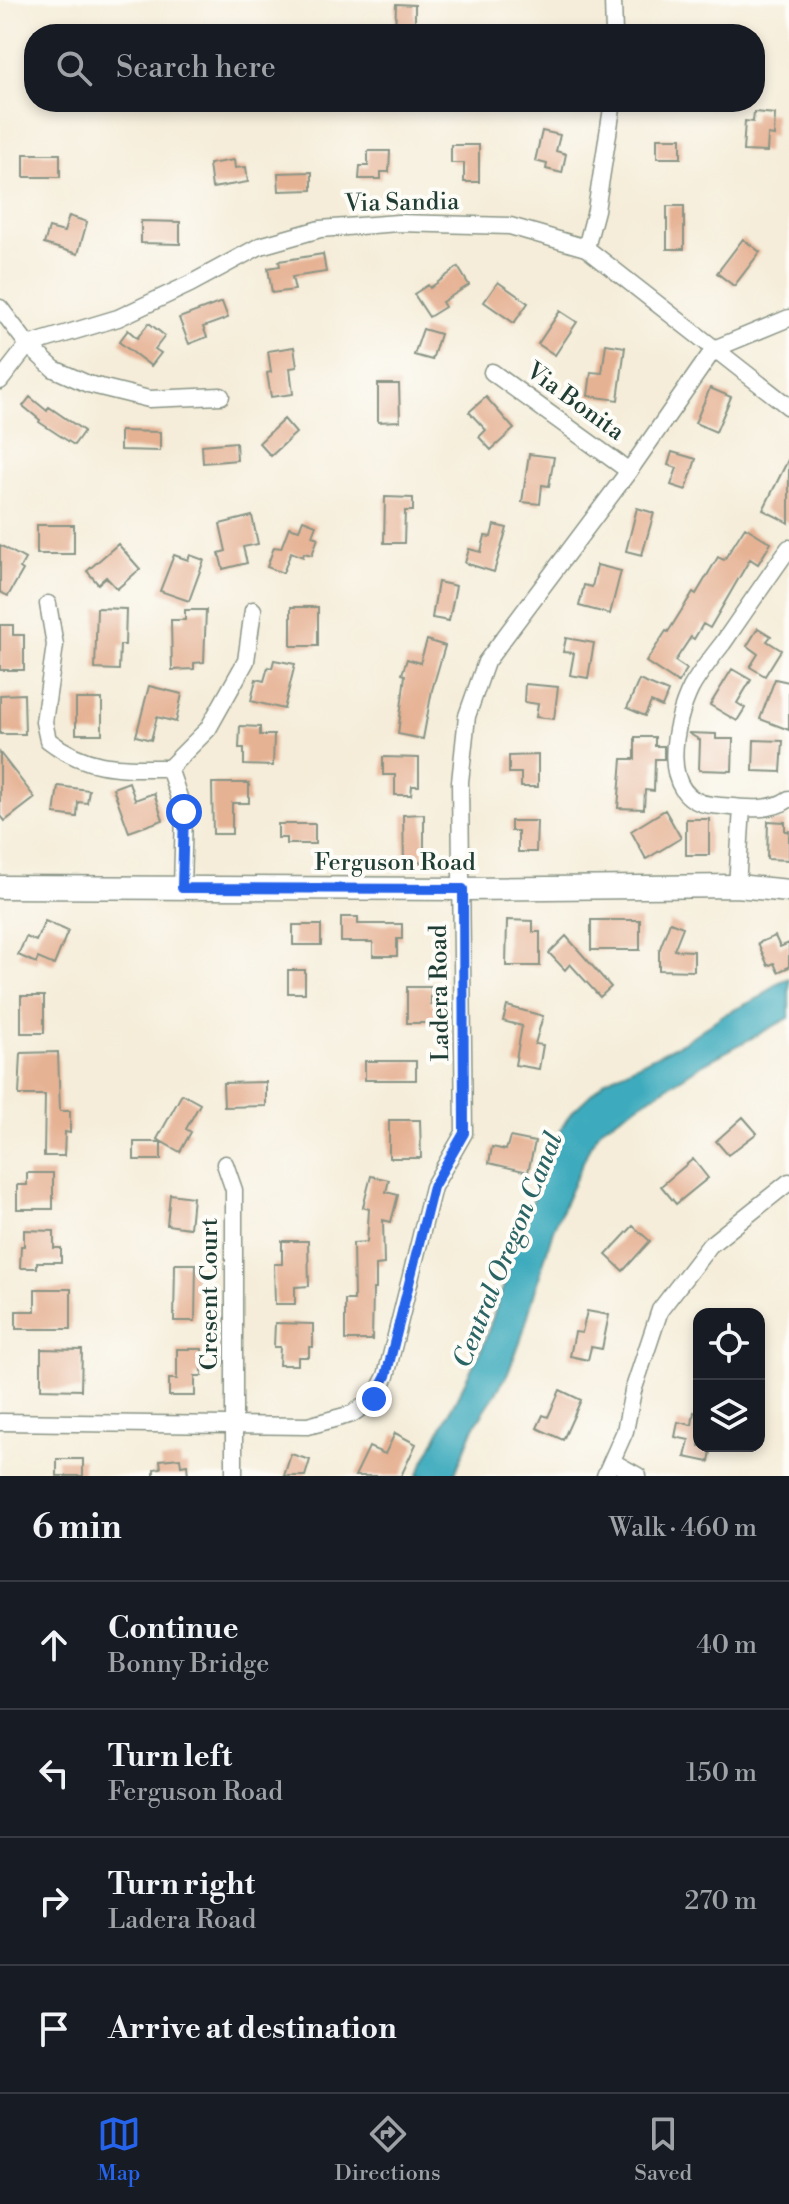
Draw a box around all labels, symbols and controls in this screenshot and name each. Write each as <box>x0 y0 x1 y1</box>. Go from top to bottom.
search box <box>24 24 765 112</box>
icon: search <box>52 46 96 90</box>
text: Search here <box>116 49 276 87</box>
street label: Via Sandia <box>343 187 460 219</box>
street label: Via Bonita <box>519 356 631 448</box>
route start <box>166 794 202 830</box>
street label: Ferguson Road <box>314 848 476 878</box>
street label: Ladera Road <box>424 924 456 1062</box>
water label: Central Oregon Canal <box>446 1127 570 1372</box>
street label: Cresent Court <box>195 1217 225 1370</box>
map controls <box>693 1308 765 1452</box>
button: locate <box>693 1308 765 1380</box>
button: layers <box>693 1380 765 1452</box>
route end <box>356 1381 392 1417</box>
text: 6 min <box>32 1507 122 1549</box>
text: Walk · 460 m <box>609 1512 757 1544</box>
text: Continue <box>108 1610 239 1648</box>
icon: ahead <box>32 1623 76 1667</box>
text: 40 m <box>696 1629 757 1661</box>
text: Bonny Bridge <box>108 1648 269 1680</box>
text: Turn left <box>108 1738 232 1776</box>
icon: left <box>32 1751 76 1795</box>
text: 150 m <box>686 1757 757 1789</box>
text: Ferguson Road <box>108 1776 283 1808</box>
text: Turn right <box>108 1866 255 1904</box>
icon: right <box>32 1879 76 1923</box>
text: 270 m <box>684 1885 757 1917</box>
text: Ladera Road <box>108 1904 256 1936</box>
icon: arrive <box>32 2007 76 2051</box>
text: Arrive at destination <box>108 2010 397 2048</box>
tab: Map <box>97 2112 141 2187</box>
tab: Directions <box>335 2112 441 2187</box>
tab: Saved <box>634 2112 692 2187</box>

